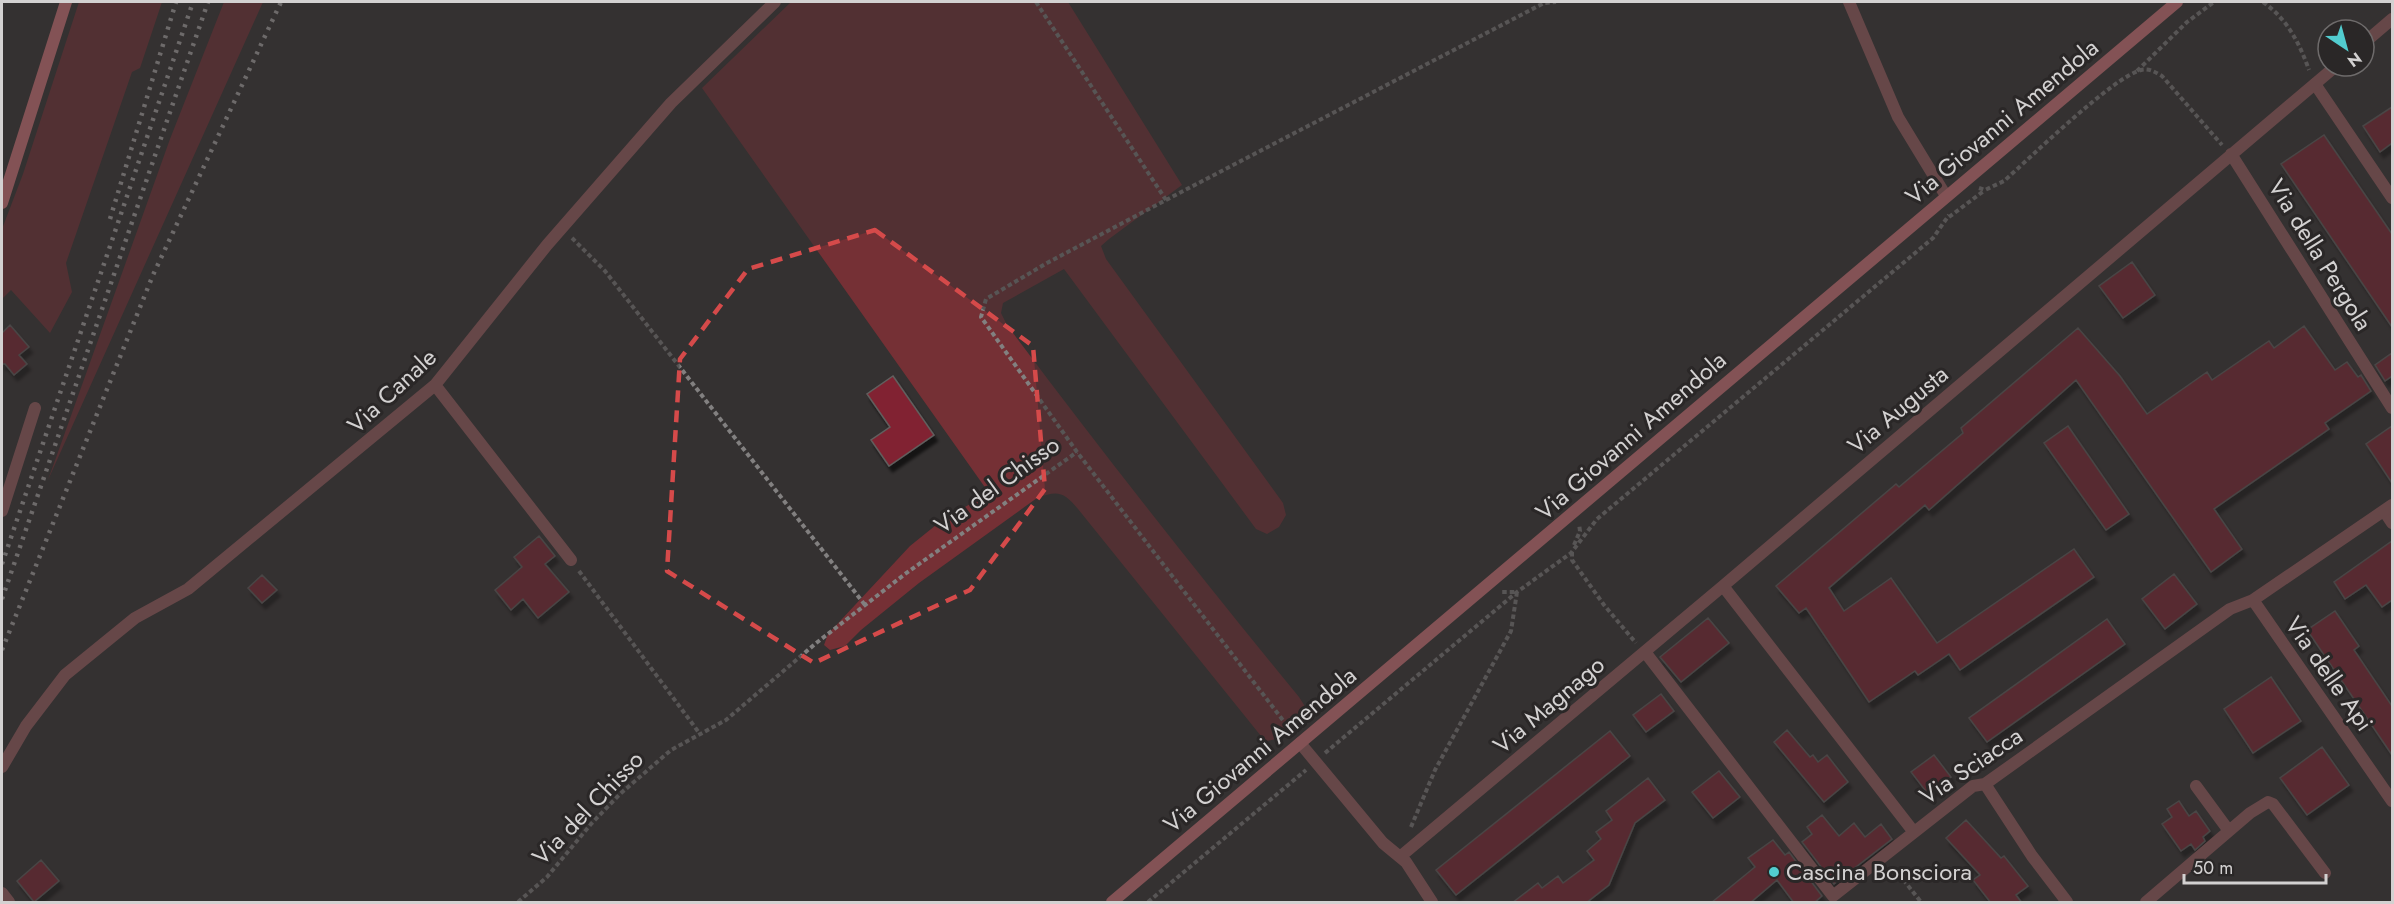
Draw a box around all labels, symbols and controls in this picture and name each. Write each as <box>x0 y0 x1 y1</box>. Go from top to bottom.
north arrow <box>2316 18 2376 78</box>
street label: Via Giovanni Amendola <box>1898 30 2106 213</box>
text: N <box>2343 47 2366 73</box>
street label: Via della Pergola <box>2260 172 2381 337</box>
street label: Via Canale <box>339 340 444 441</box>
street label: Via Giovanni Amendola <box>1528 343 1734 528</box>
street label: Via Augusta <box>1840 357 1956 462</box>
street label: Via del Chisso <box>927 427 1067 542</box>
street label: Via delle Api <box>2277 609 2382 738</box>
street label: Via Magnago <box>1485 647 1612 762</box>
street label: Via Giovanni Amendola <box>1156 658 1364 841</box>
street label: Via Sciacca <box>1912 718 2029 813</box>
street label: Via del Chisso <box>524 743 651 873</box>
scale bar <box>2184 847 2326 885</box>
place label: Cascina Bonsciora <box>1786 854 1972 889</box>
text: 50 m <box>2193 855 2233 881</box>
marker: Cascina Bonsciora <box>1767 865 1781 879</box>

